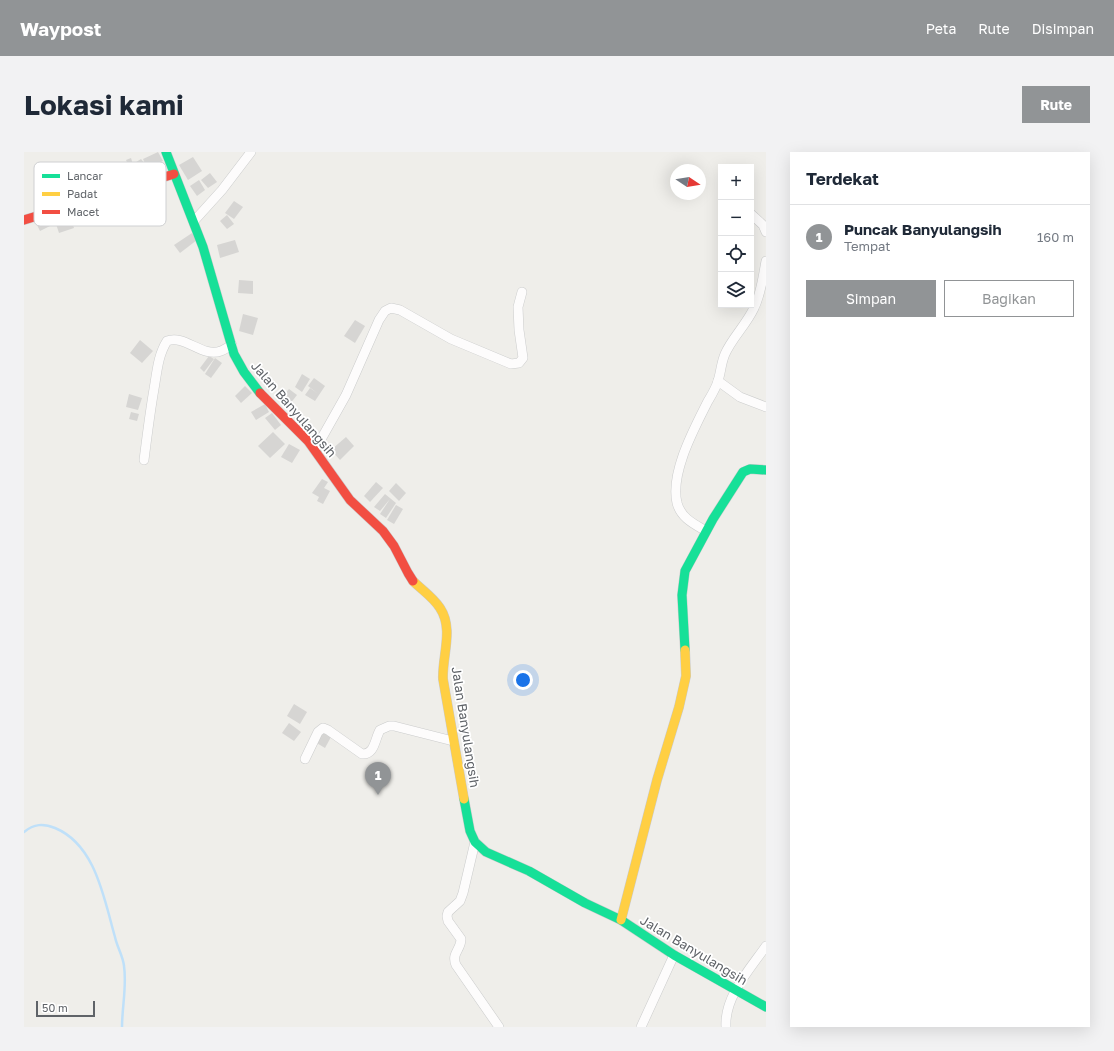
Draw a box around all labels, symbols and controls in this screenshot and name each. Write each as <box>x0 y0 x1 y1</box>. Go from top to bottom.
text: Waypost <box>20 17 101 40</box>
text: Peta <box>926 20 956 37</box>
text: Rute <box>978 20 1010 37</box>
text: Disimpan <box>1032 20 1094 37</box>
button: Rute <box>1022 86 1090 123</box>
text: Lokasi kami <box>24 88 184 121</box>
legend <box>34 162 166 226</box>
north arrow <box>670 164 706 200</box>
map controls <box>718 164 754 308</box>
button: + <box>718 164 754 200</box>
text: Terdekat <box>806 168 879 189</box>
text: Lancar <box>67 169 104 182</box>
text: Padat <box>67 187 98 200</box>
button: − <box>718 200 754 236</box>
text: Macet <box>67 205 99 218</box>
text: Puncak Banyulangsih <box>844 220 1001 238</box>
text: 1 <box>816 229 822 245</box>
text: 160 m <box>1037 229 1074 245</box>
button: locate <box>718 236 754 272</box>
text: Tempat <box>844 238 890 254</box>
button: layers <box>718 272 754 308</box>
button: Simpan <box>806 280 936 317</box>
button: Bagikan <box>944 280 1074 317</box>
street label: Jalan Banyulangsih <box>248 358 340 460</box>
street label: Jalan Banyulangsih <box>449 665 483 789</box>
your location <box>513 670 533 690</box>
pin: 1 <box>365 762 391 795</box>
street label: Jalan Banyulangsih <box>638 912 750 988</box>
scale bar <box>36 999 95 1018</box>
text: 50 m <box>42 1001 68 1014</box>

